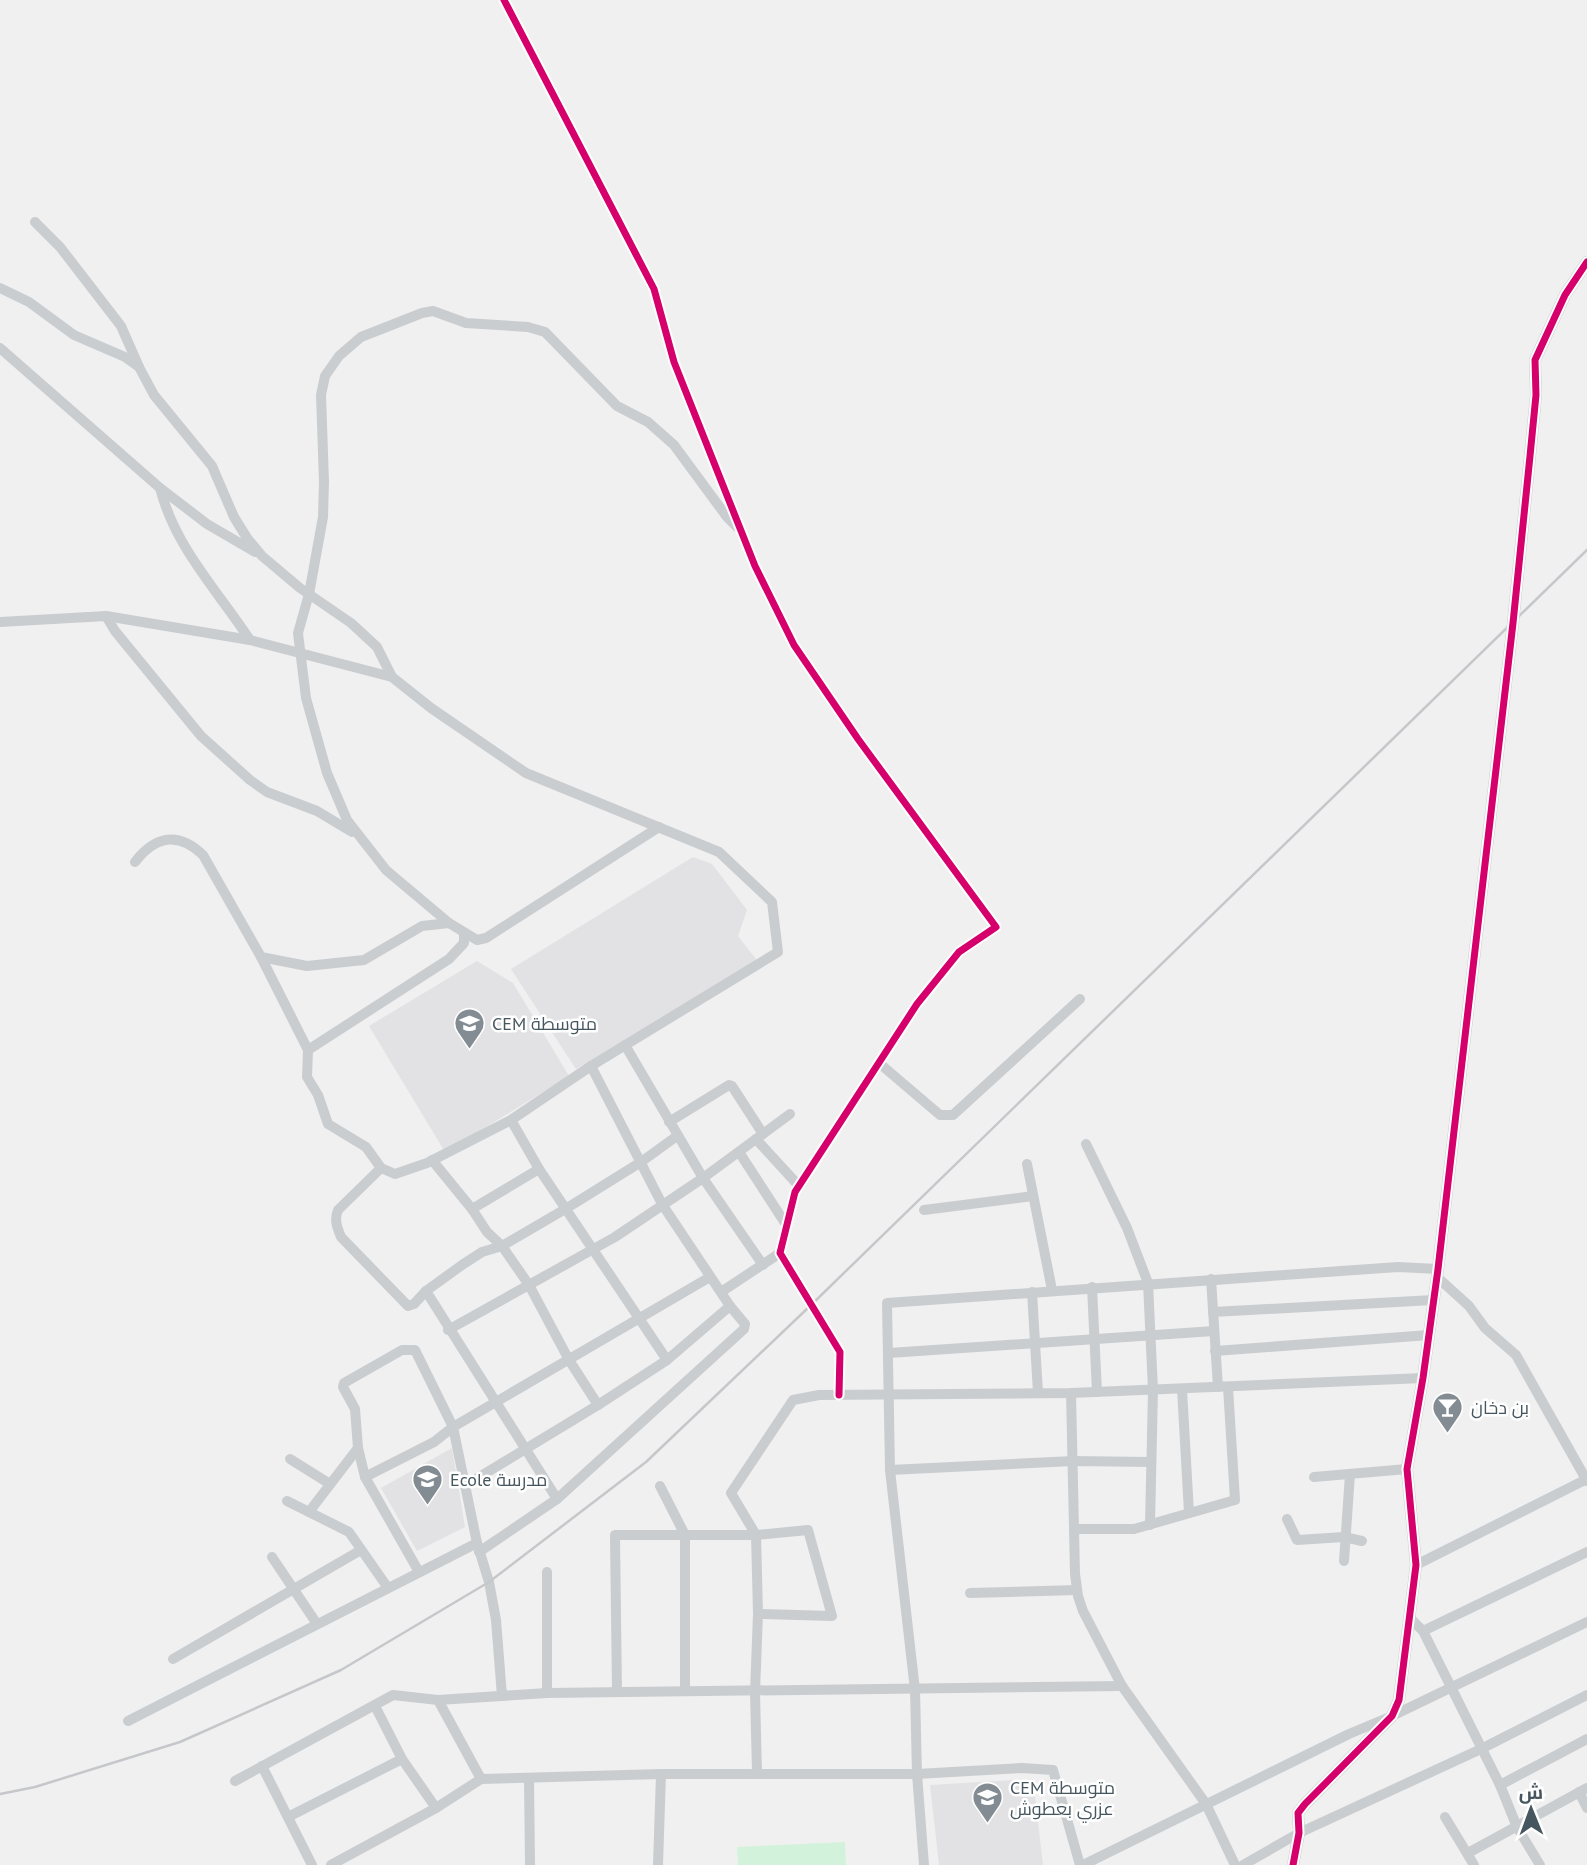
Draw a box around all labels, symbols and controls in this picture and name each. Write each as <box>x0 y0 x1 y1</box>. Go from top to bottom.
school or university icon: CEM متوسطة <box>452 1007 486 1051</box>
place label: CEM متوسطة <box>492 1012 597 1035</box>
bar icon: بن دخان <box>1431 1391 1465 1435</box>
place label: بن دخان <box>1471 1396 1529 1419</box>
school or university icon: Ecole مدرسة <box>410 1463 444 1507</box>
place label: Ecole مدرسة <box>450 1468 547 1491</box>
north arrow <box>1496 1774 1566 1844</box>
place label: CEM متوسطة عزري بعطوش <box>1010 1776 1115 1823</box>
text: ش <box>1518 1780 1543 1804</box>
school or university icon: CEM متوسطة عزري بعطوش <box>970 1781 1004 1825</box>

